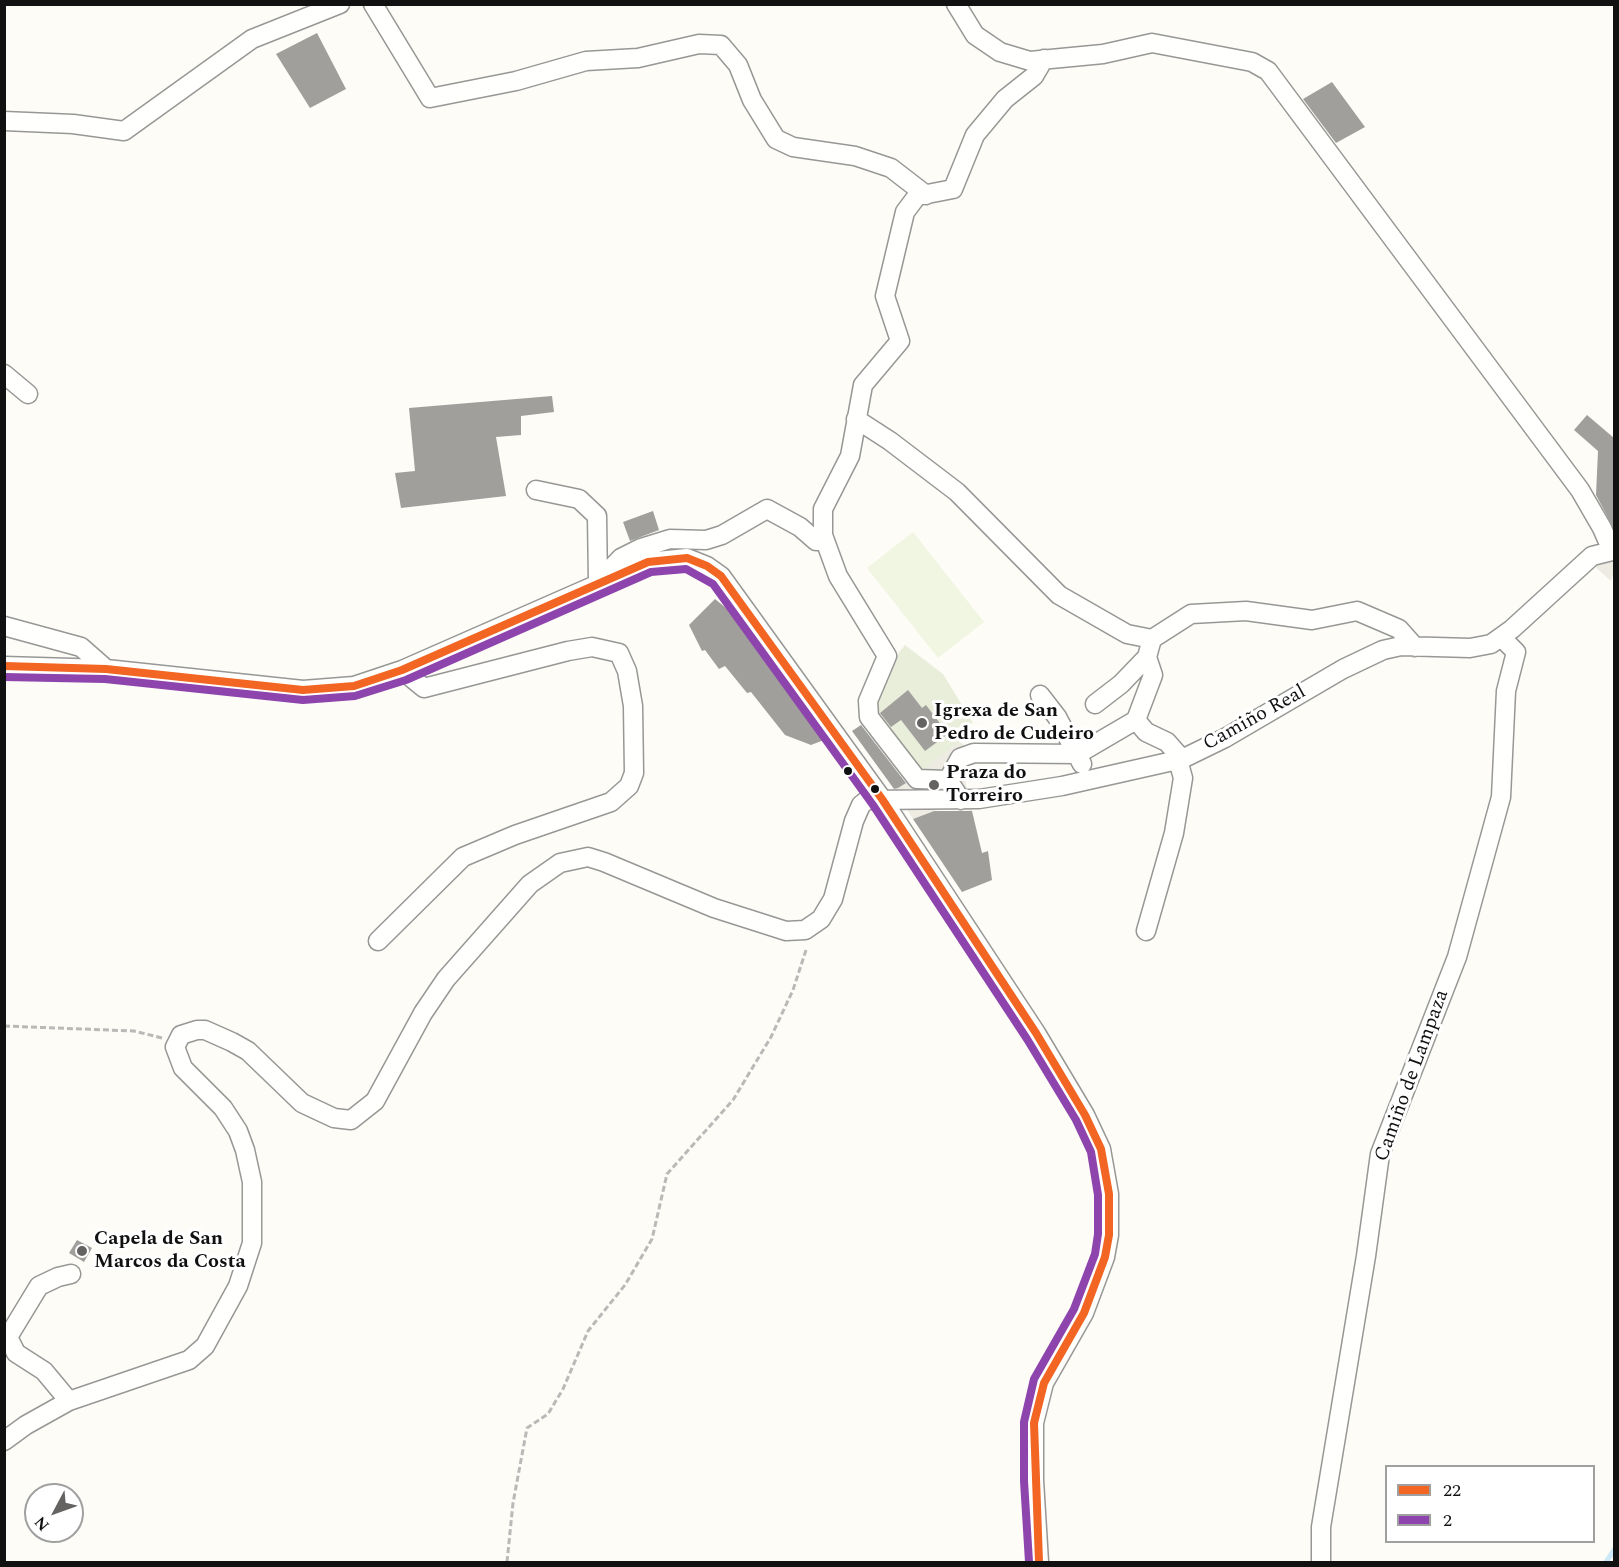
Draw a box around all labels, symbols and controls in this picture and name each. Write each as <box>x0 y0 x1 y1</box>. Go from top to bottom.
street label: Camiño Real <box>1199 681 1311 757</box>
place label: Igrexa de San Pedro de Cudeiro <box>934 700 1094 747</box>
marker: Igrexa de San Pedro de Cudeiro <box>915 716 929 730</box>
place label: Praza do Torreiro <box>946 762 1026 809</box>
unlabelled marker <box>842 765 854 777</box>
marker: Praza do Torreiro <box>927 778 941 792</box>
unlabelled marker <box>869 783 881 795</box>
street label: Camiño de Lampaza <box>1371 987 1455 1165</box>
place label: Capela de San Marcos da Costa <box>94 1228 246 1275</box>
marker: Capela de San Marcos da Costa <box>75 1244 89 1258</box>
legend <box>1385 1465 1595 1543</box>
text: 22 <box>1443 1477 1461 1504</box>
north arrow <box>24 1483 84 1543</box>
text: 2 <box>1443 1507 1452 1534</box>
text: N <box>29 1511 55 1536</box>

